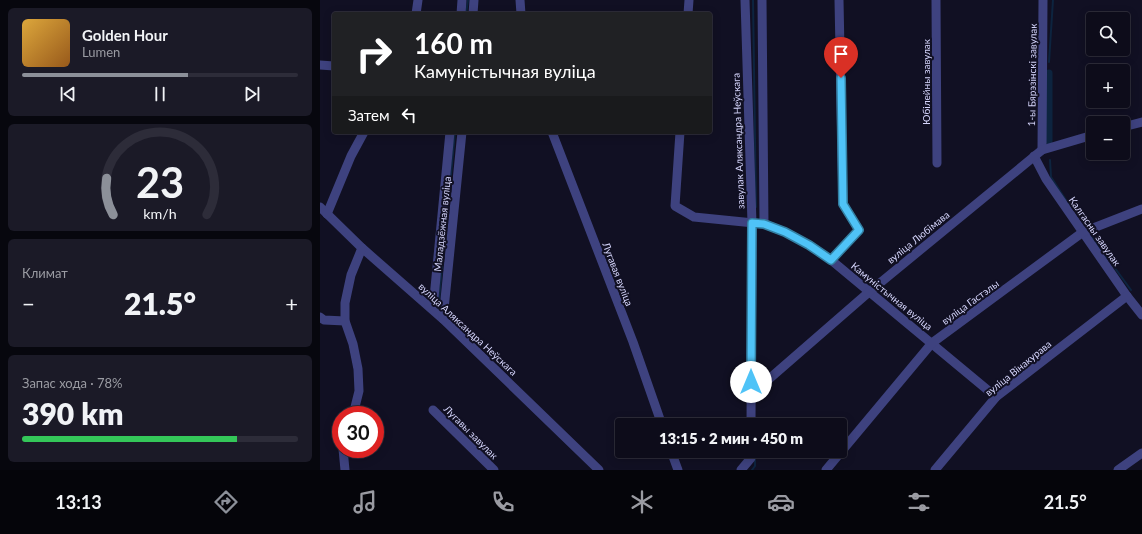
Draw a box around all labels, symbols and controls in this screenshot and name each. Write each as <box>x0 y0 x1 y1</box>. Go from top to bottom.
map controls <box>1086 12 1130 160</box>
button: search <box>1086 12 1130 56</box>
street label: 1-ы Бярэзінскі завулак <box>1025 23 1039 127</box>
text: Golden Hour <box>82 26 168 44</box>
text: 160 m <box>414 26 493 60</box>
icon: right <box>348 28 400 80</box>
pin <box>824 37 858 78</box>
street label: Юбілейны завулак <box>920 38 932 125</box>
icon: arrive <box>830 43 852 65</box>
text: Lumen <box>82 44 120 60</box>
text: Камуністычная вуліца <box>414 60 596 82</box>
button: + <box>1086 64 1130 108</box>
street label: завулак Аляксандра Неўскага <box>730 73 746 209</box>
icon: previous <box>57 83 79 105</box>
icon: pause <box>149 83 171 105</box>
icon: next <box>241 83 263 105</box>
icon: left <box>398 104 420 126</box>
text: Затем <box>348 106 390 124</box>
button: − <box>1086 116 1130 160</box>
text: 23 <box>136 157 184 207</box>
street label: Маладзёжная вуліца <box>431 176 453 272</box>
street label: Калгасны завулак <box>1067 194 1124 269</box>
text: km/h <box>143 205 177 222</box>
street label: вуліца Любімава <box>884 208 952 266</box>
street label: Лугавая вуліца <box>600 239 636 308</box>
street label: Камуністычная вуліца <box>849 260 935 332</box>
text: Климат <box>22 265 68 281</box>
street label: вуліца Гастэлы <box>939 277 1001 327</box>
street label: вуліца Аляксандра Неўскага <box>416 280 520 378</box>
text: 21.5° <box>124 285 196 321</box>
text: − <box>22 290 35 317</box>
text: + <box>285 290 298 317</box>
street label: вуліца Вінакурава <box>983 338 1053 398</box>
position arrow <box>730 361 772 403</box>
text: Запас хода · 78% <box>22 375 123 391</box>
text: 390 km <box>22 395 123 431</box>
street label: Лугавы завулак <box>441 402 501 462</box>
speed limit sign: 30 <box>332 406 384 458</box>
text: 13:15 · 2 мин · 450 m <box>659 429 803 447</box>
icon: directions <box>212 488 240 516</box>
icon: music <box>351 488 379 516</box>
icon: phone <box>489 488 517 516</box>
icon: climate <box>628 488 656 516</box>
icon: car <box>767 488 795 516</box>
icon: filters <box>905 488 933 516</box>
text: 13:13 <box>55 491 102 513</box>
text: 21.5° <box>1044 491 1087 513</box>

